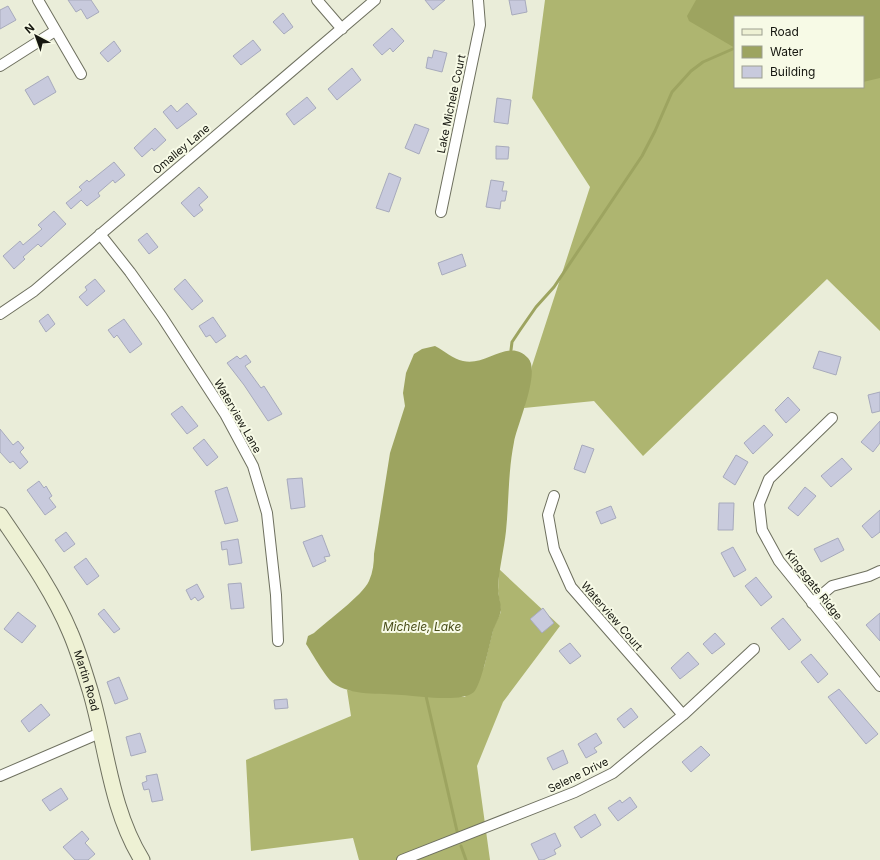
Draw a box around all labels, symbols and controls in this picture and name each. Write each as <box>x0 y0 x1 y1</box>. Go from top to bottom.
north arrow <box>16 16 56 56</box>
legend <box>734 16 864 88</box>
text: N <box>22 20 37 36</box>
text: Road <box>770 24 799 39</box>
text: Water <box>770 44 804 59</box>
street label: Lake Michele Court <box>434 53 468 155</box>
text: Building <box>770 64 815 79</box>
street label: Omalley Lane <box>150 121 212 177</box>
street label: Waterview Lane <box>211 376 265 456</box>
street label: Kingsgate Ridge <box>782 547 846 623</box>
street label: Waterview Court <box>578 579 646 654</box>
water label: Michele, Lake <box>383 619 461 634</box>
street label: Martin Road <box>71 648 102 712</box>
street label: Selene Drive <box>545 754 611 796</box>

